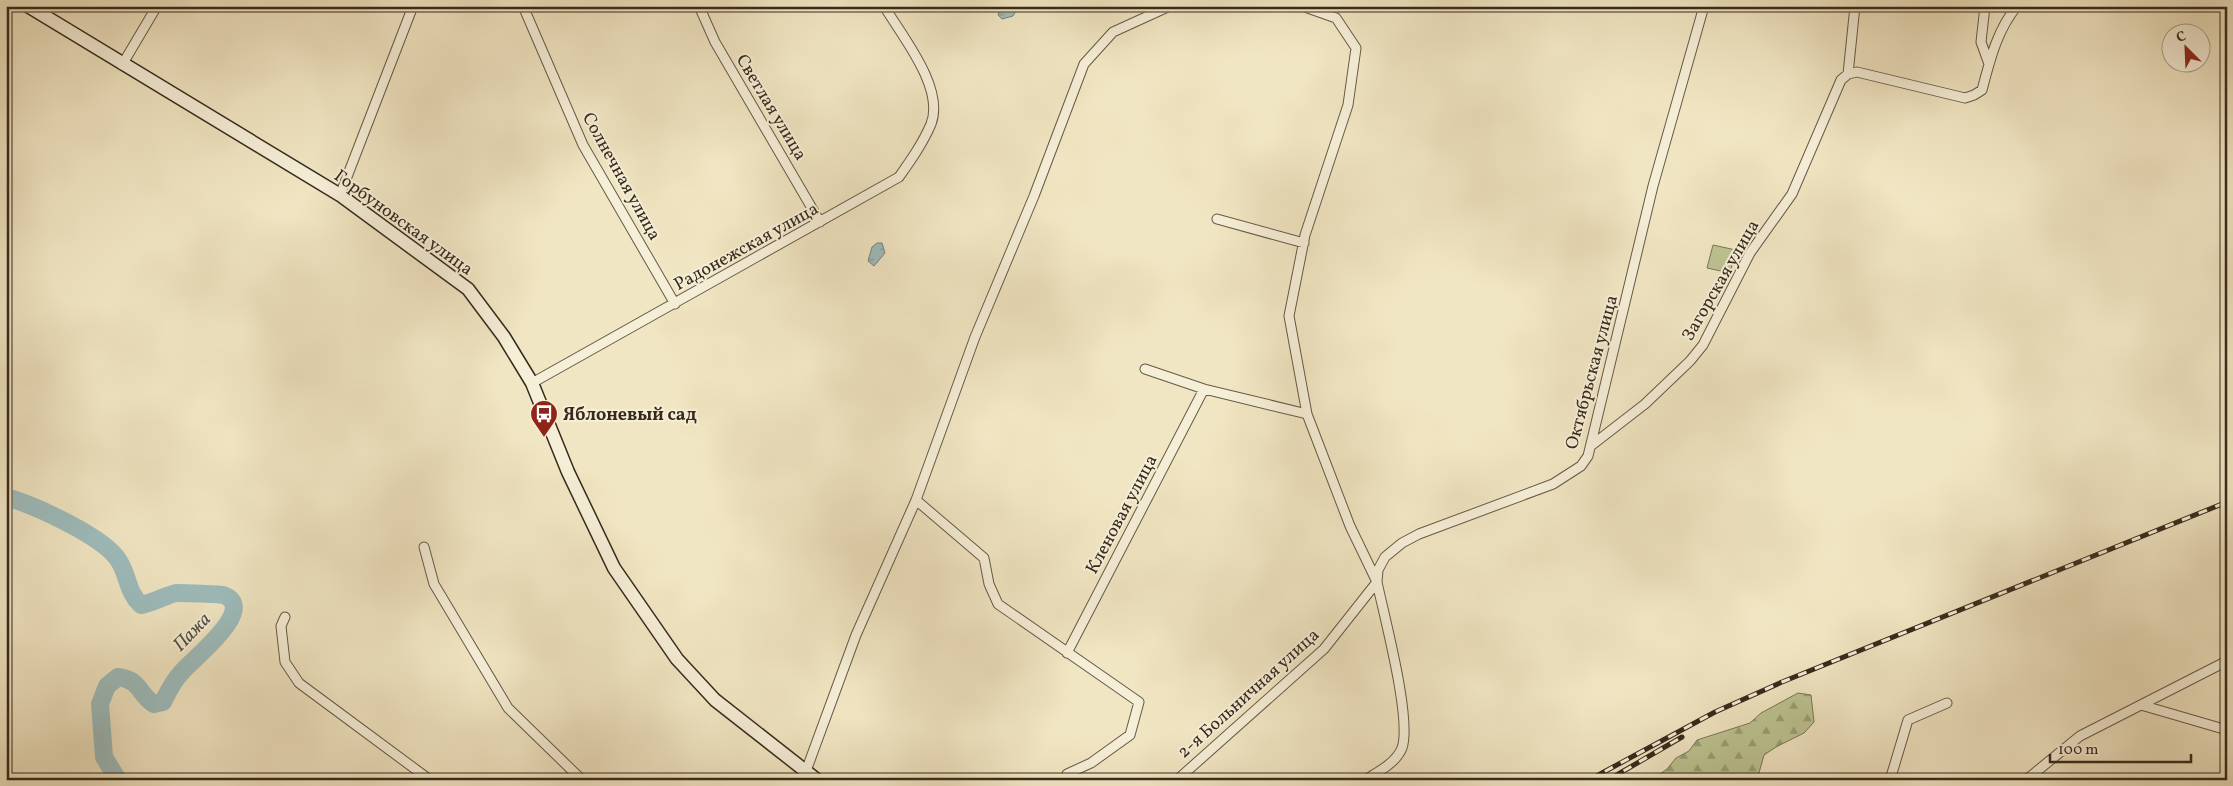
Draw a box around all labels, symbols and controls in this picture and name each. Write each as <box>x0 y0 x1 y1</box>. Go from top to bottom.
north arrow <box>2160 22 2210 72</box>
text: С <box>2173 27 2189 48</box>
street label: Светлая улица <box>729 50 812 166</box>
street label: Солнечная улица <box>575 108 666 245</box>
street label: Горбуновская улица <box>328 164 478 282</box>
street label: Радонежская улица <box>670 197 824 297</box>
street label: Загорская улица <box>1676 216 1766 346</box>
street label: Октябрьская улица <box>1560 292 1625 452</box>
bus stop icon: Яблоневый сад <box>529 399 559 438</box>
place label: Яблоневый сад <box>563 403 697 428</box>
street label: Кленовая улица <box>1080 451 1164 579</box>
water label: Пажа <box>168 607 217 658</box>
street label: 2-я Больничная улица <box>1172 623 1326 765</box>
scale bar <box>2050 731 2192 763</box>
text: 100 m <box>2058 740 2098 761</box>

